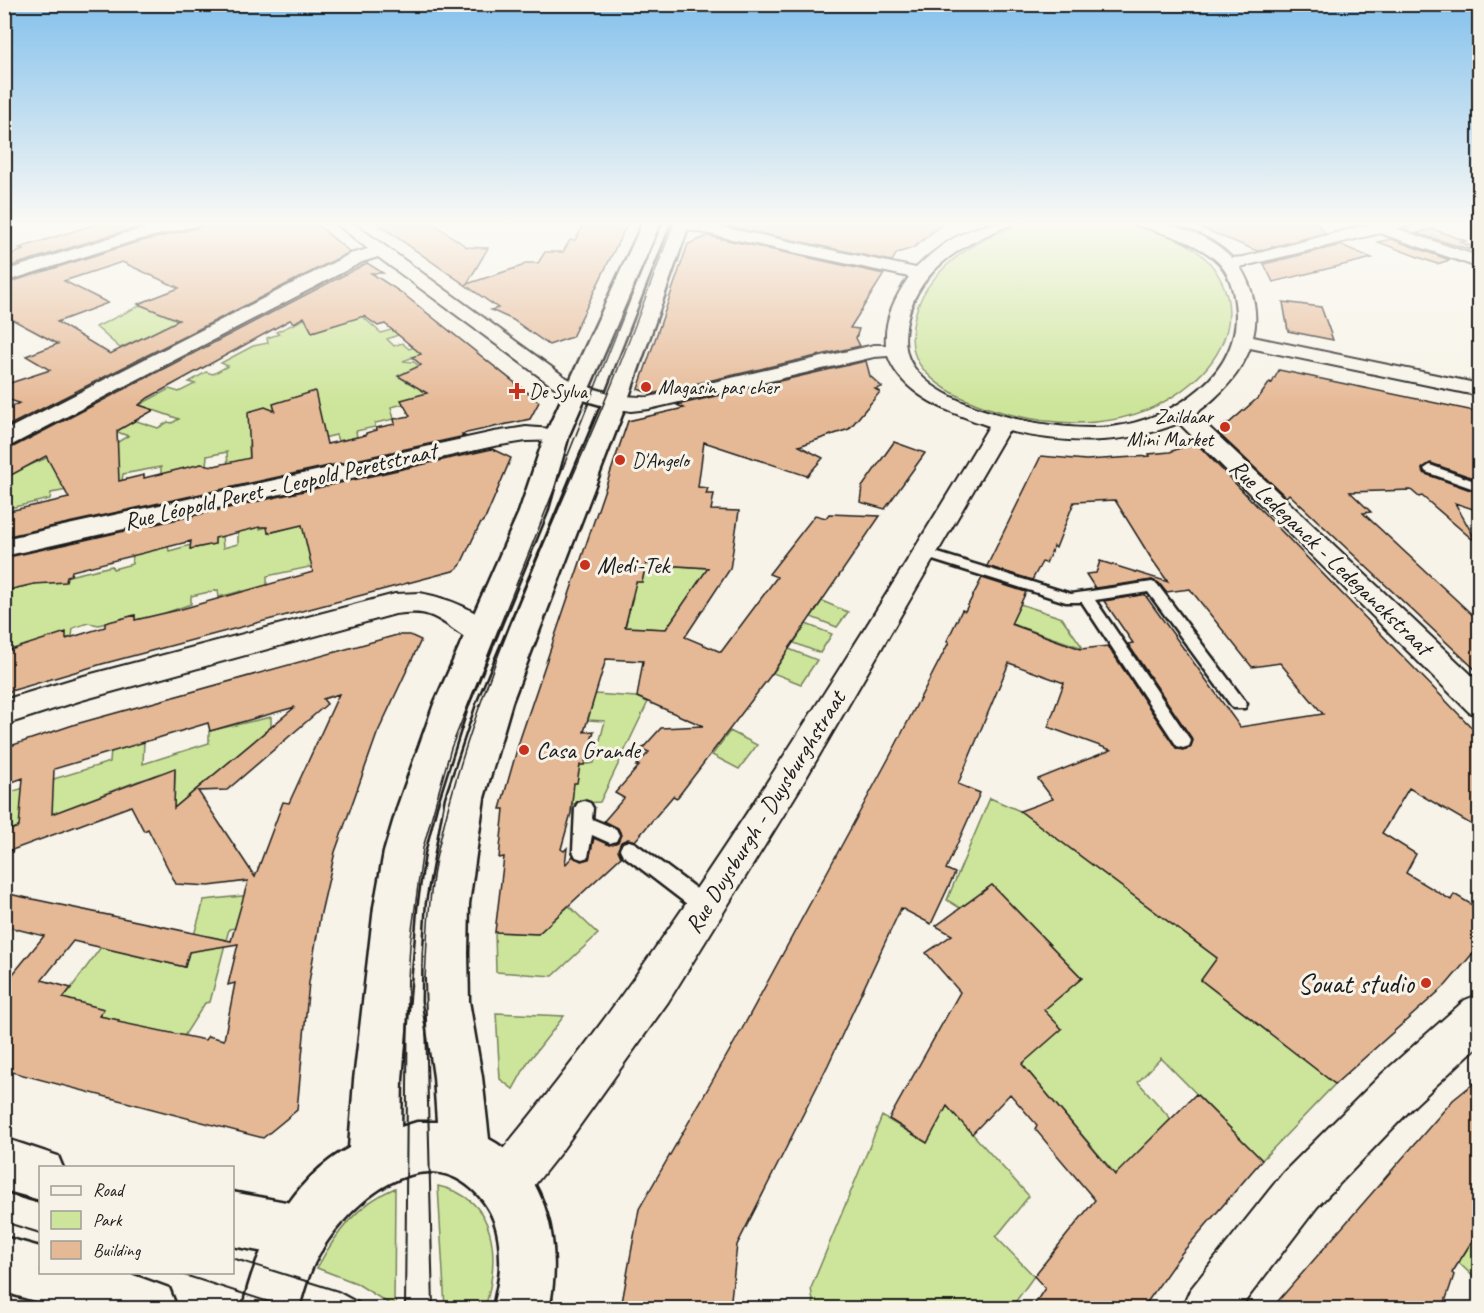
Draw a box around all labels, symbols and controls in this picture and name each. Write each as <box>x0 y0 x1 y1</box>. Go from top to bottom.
place label: Magasin pas cher <box>658 375 781 400</box>
place label: De Sylva <box>529 379 589 404</box>
marker: Magasin pas cher <box>639 380 653 394</box>
marker: De Sylva <box>510 384 524 398</box>
place label: Zaildaar Mini Market <box>1127 404 1215 452</box>
marker: Zaildaar Mini Market <box>1218 420 1232 434</box>
street label: Rue Léopold Peret - Leopold Peretstraat <box>121 435 442 537</box>
place label: D'Angelo <box>632 448 691 473</box>
street label: Rue Ledeganck - Ledeganckstraat <box>1223 452 1441 664</box>
marker: D'Angelo <box>613 453 627 467</box>
place label: Medi-Tek <box>597 550 671 580</box>
marker: Medi-Tek <box>578 558 592 572</box>
street label: Rue Duysburgh - Duysburghstraat <box>678 684 853 939</box>
place label: Casa Grande <box>536 735 642 765</box>
marker: Casa Grande <box>517 743 531 757</box>
place label: Souat studio <box>1298 966 1416 1001</box>
marker: Souat studio <box>1419 976 1433 990</box>
legend <box>39 1166 234 1274</box>
text: Road <box>93 1179 126 1201</box>
text: Park <box>93 1209 123 1231</box>
text: Building <box>93 1239 142 1261</box>

